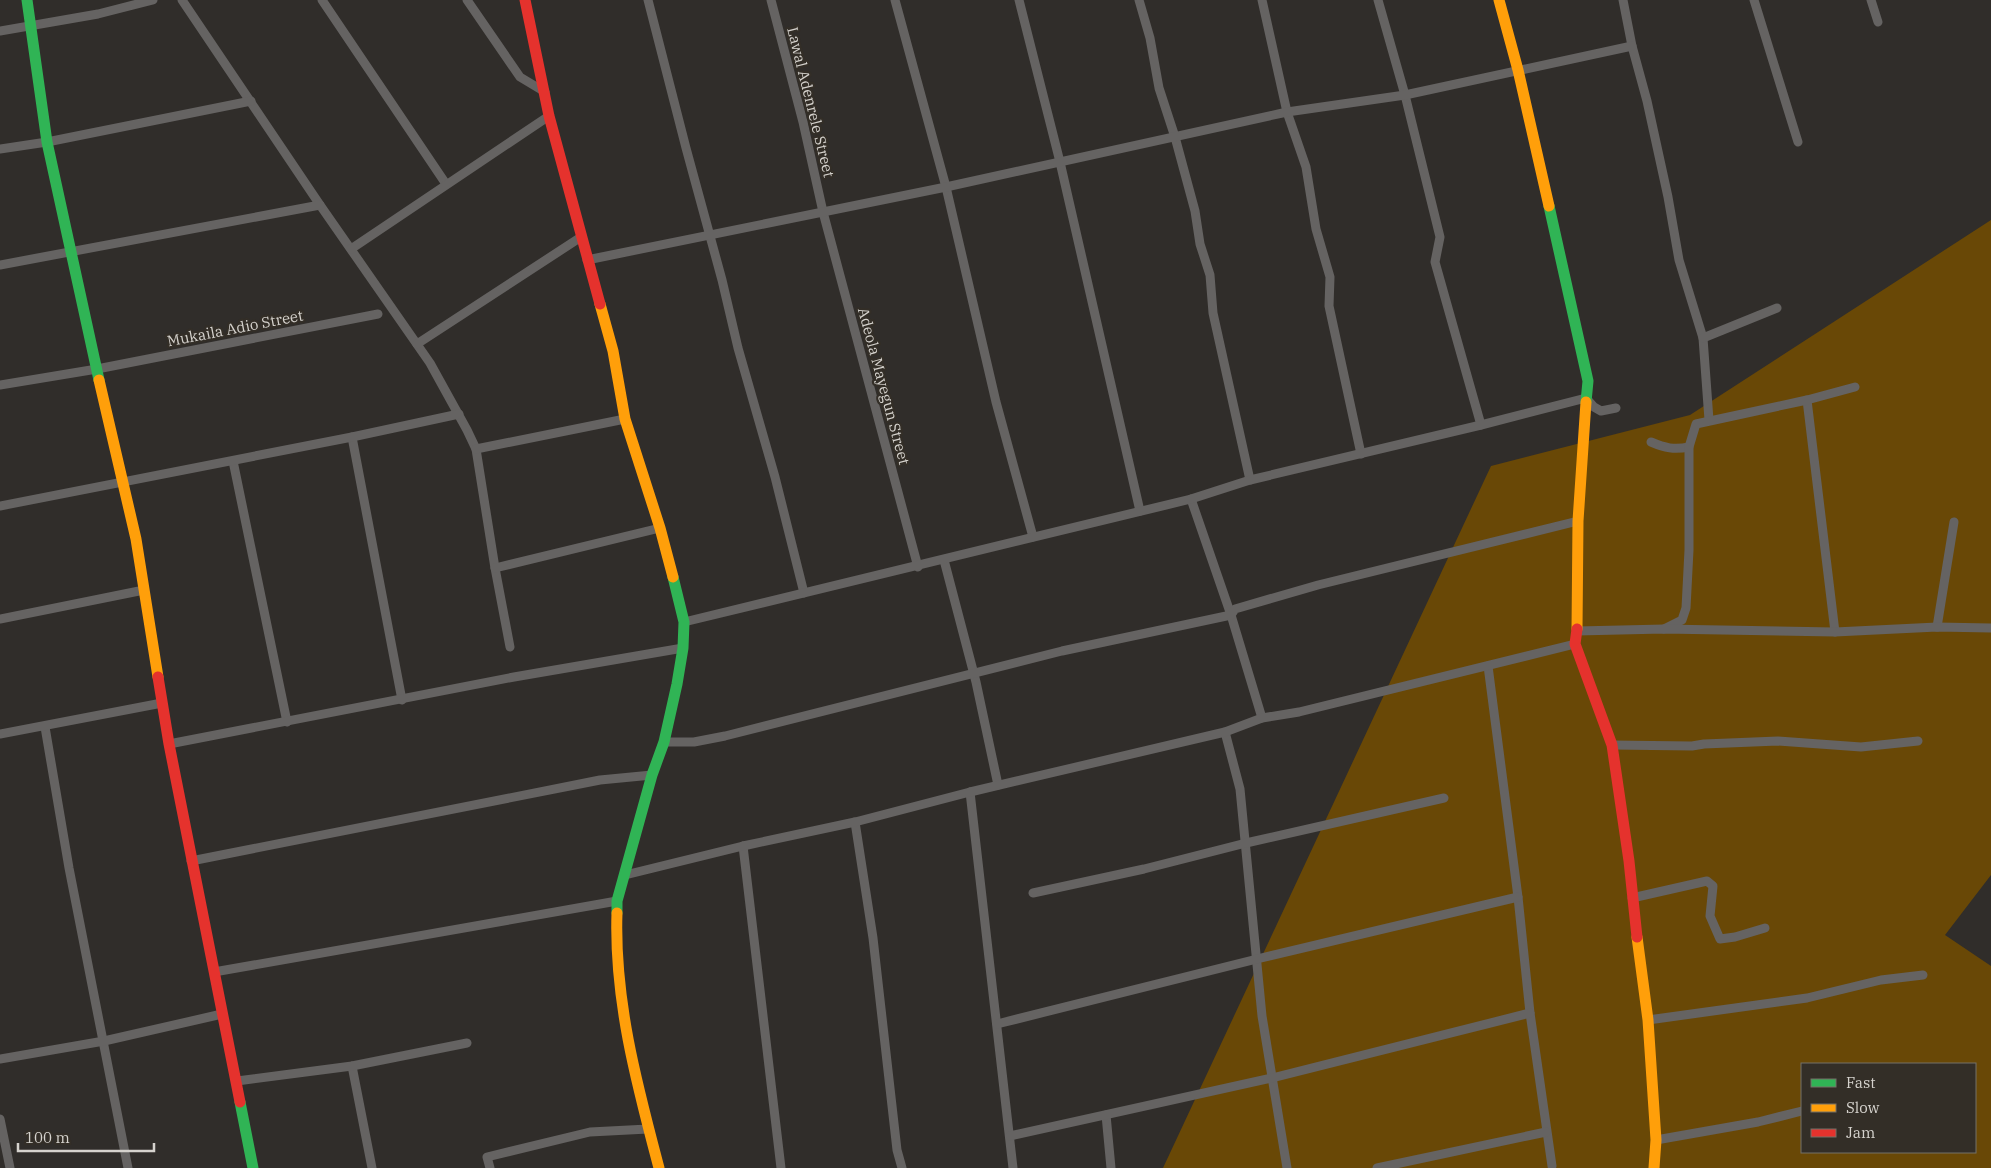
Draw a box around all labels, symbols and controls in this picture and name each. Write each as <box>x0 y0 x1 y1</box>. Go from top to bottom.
street label: Lawal Adenrele Street <box>783 25 839 179</box>
street label: Mukaila Adio Street <box>165 305 305 351</box>
street label: Adeola Mayegun Street <box>854 305 914 467</box>
legend <box>1801 1063 1976 1153</box>
text: Fast <box>1846 1073 1876 1092</box>
text: Slow <box>1846 1098 1880 1117</box>
scale bar <box>18 1120 154 1152</box>
text: Jam <box>1846 1123 1875 1142</box>
text: 100 m <box>25 1128 70 1147</box>

